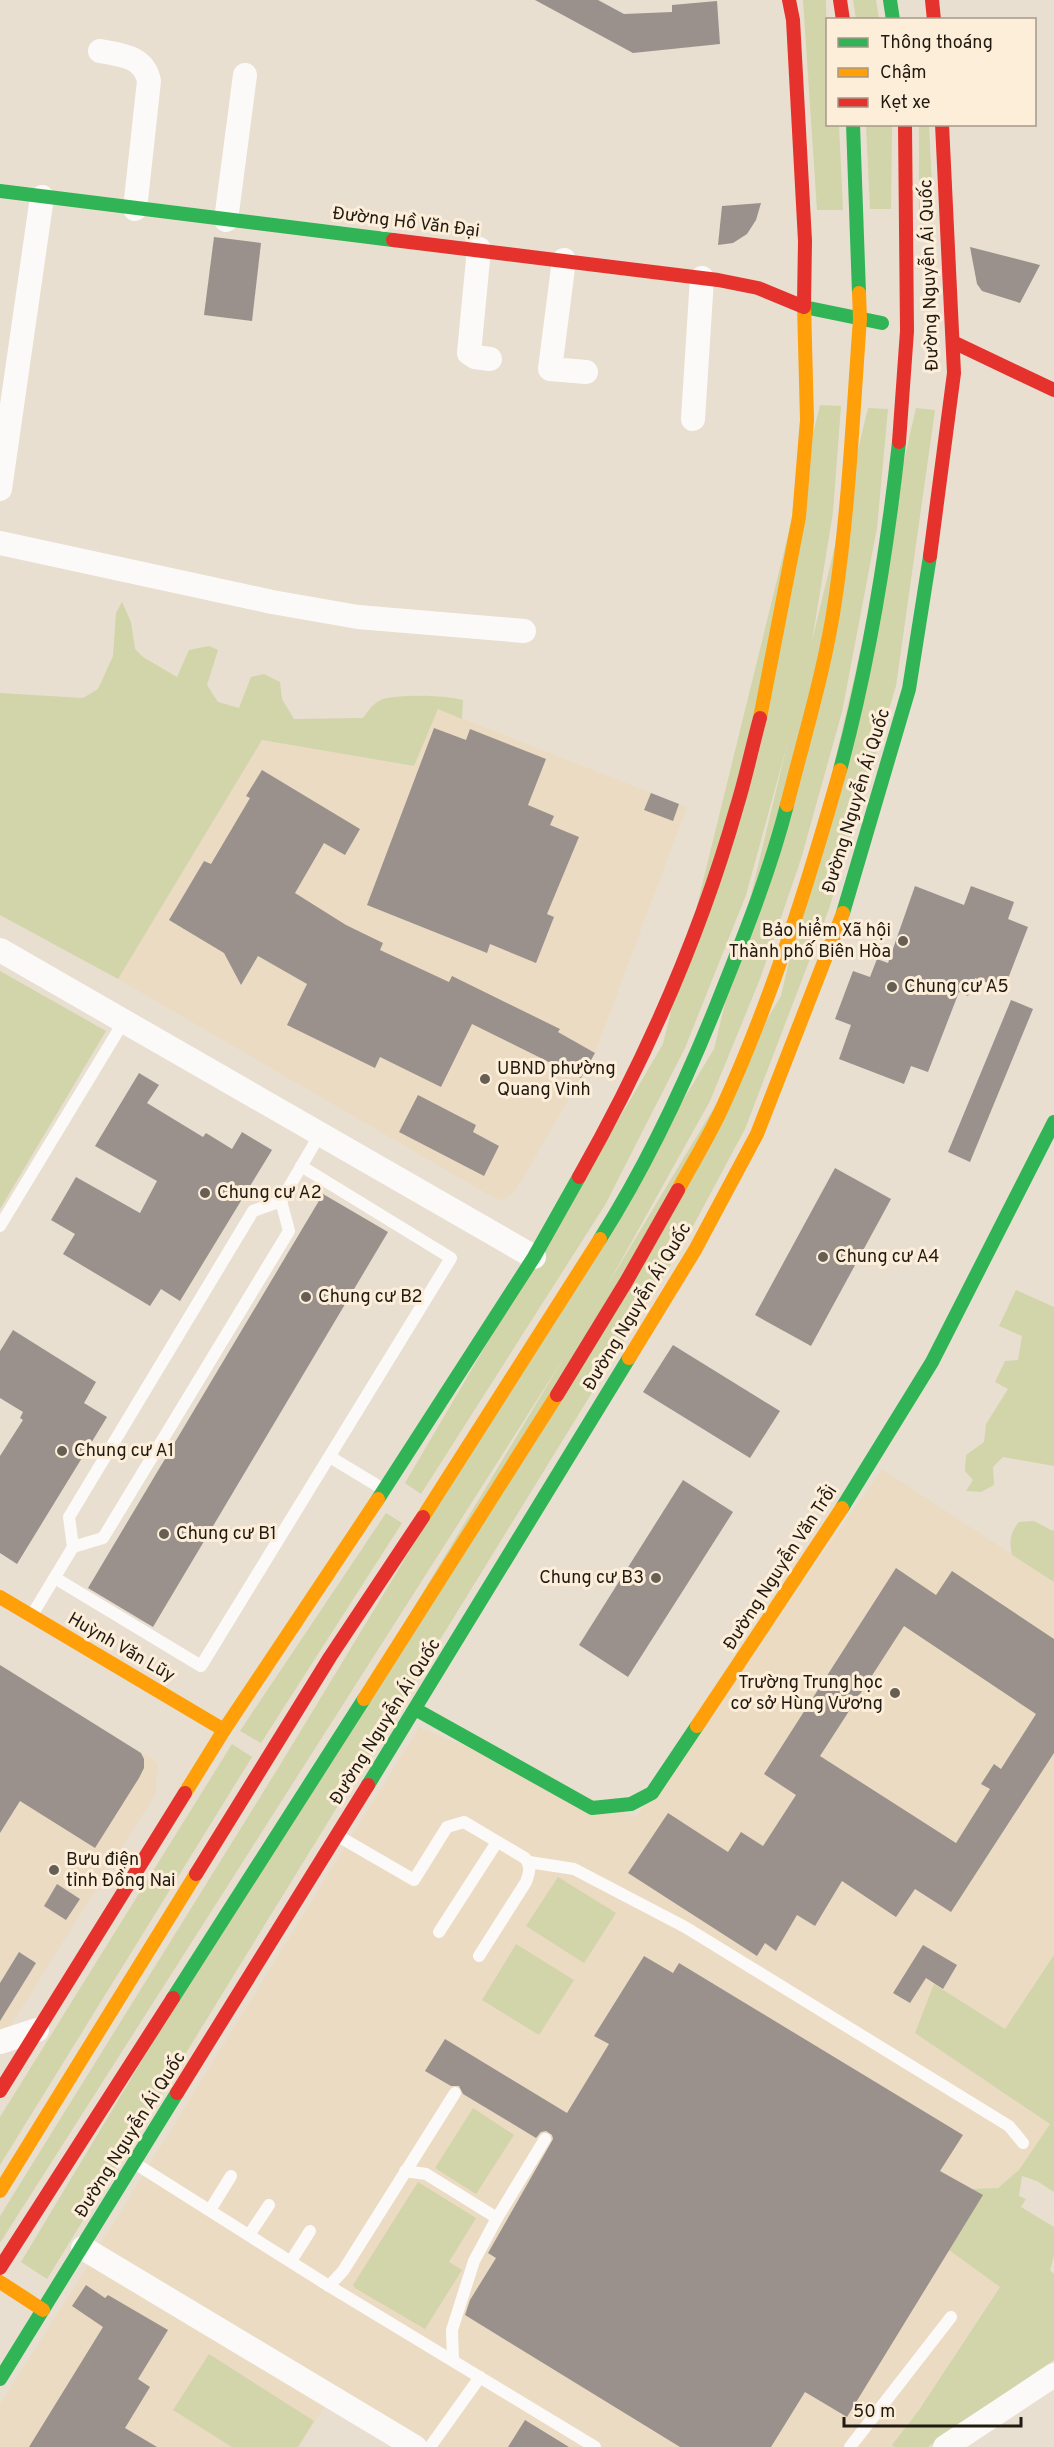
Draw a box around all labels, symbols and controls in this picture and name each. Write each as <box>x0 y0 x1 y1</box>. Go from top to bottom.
legend <box>826 18 1036 126</box>
text: Thông thoáng <box>880 32 993 55</box>
text: Chậm <box>880 62 927 85</box>
text: Kẹt xe <box>880 92 930 115</box>
street label: Đường Nguyễn Ái Quốc <box>913 179 945 371</box>
street label: Đường Hồ Văn Đại <box>331 202 481 243</box>
street label: Đường Nguyễn Ái Quốc <box>816 705 896 896</box>
place label: Bảo hiểm Xã hội Thành phố Biên Hòa <box>728 916 891 964</box>
marker: Bảo hiểm Xã hội Thành phố Biên Hòa <box>896 934 910 948</box>
place label: Chung cư A5 <box>904 976 1009 999</box>
marker: Chung cư A5 <box>885 980 899 994</box>
place label: UBND phường Quang Vinh <box>497 1058 616 1102</box>
marker: UBND phường Quang Vinh <box>478 1072 492 1086</box>
place label: Chung cư A2 <box>217 1182 322 1205</box>
marker: Chung cư A2 <box>198 1186 212 1200</box>
street label: Đường Nguyễn Ái Quốc <box>577 1218 697 1395</box>
place label: Chung cư A4 <box>835 1246 939 1269</box>
marker: Chung cư A4 <box>816 1250 830 1264</box>
place label: Chung cư B2 <box>318 1286 423 1309</box>
marker: Chung cư B2 <box>299 1290 313 1304</box>
place label: Chung cư A1 <box>74 1440 174 1463</box>
marker: Chung cư A1 <box>55 1444 69 1458</box>
street label: Đường Nguyễn Văn Trỗi <box>717 1480 843 1655</box>
place label: Chung cư B1 <box>176 1523 277 1546</box>
marker: Chung cư B1 <box>157 1527 171 1541</box>
place label: Chung cư B3 <box>539 1567 644 1590</box>
marker: Chung cư B3 <box>649 1571 663 1585</box>
street label: Huỳnh Văn Lũy <box>63 1608 179 1688</box>
street label: Đường Nguyễn Ái Quốc <box>324 1634 447 1809</box>
place label: Trường Trung học cơ sở Hùng Vương <box>730 1672 883 1716</box>
marker: Trường Trung học cơ sở Hùng Vương <box>888 1686 902 1700</box>
place label: Bưu điện tỉnh Đồng Nai <box>66 1849 176 1893</box>
marker: Bưu điện tỉnh Đồng Nai <box>47 1863 61 1877</box>
street label: Đường Nguyễn Ái Quốc <box>69 2047 192 2222</box>
scale bar <box>844 2390 1021 2428</box>
text: 50 m <box>853 2401 895 2424</box>

